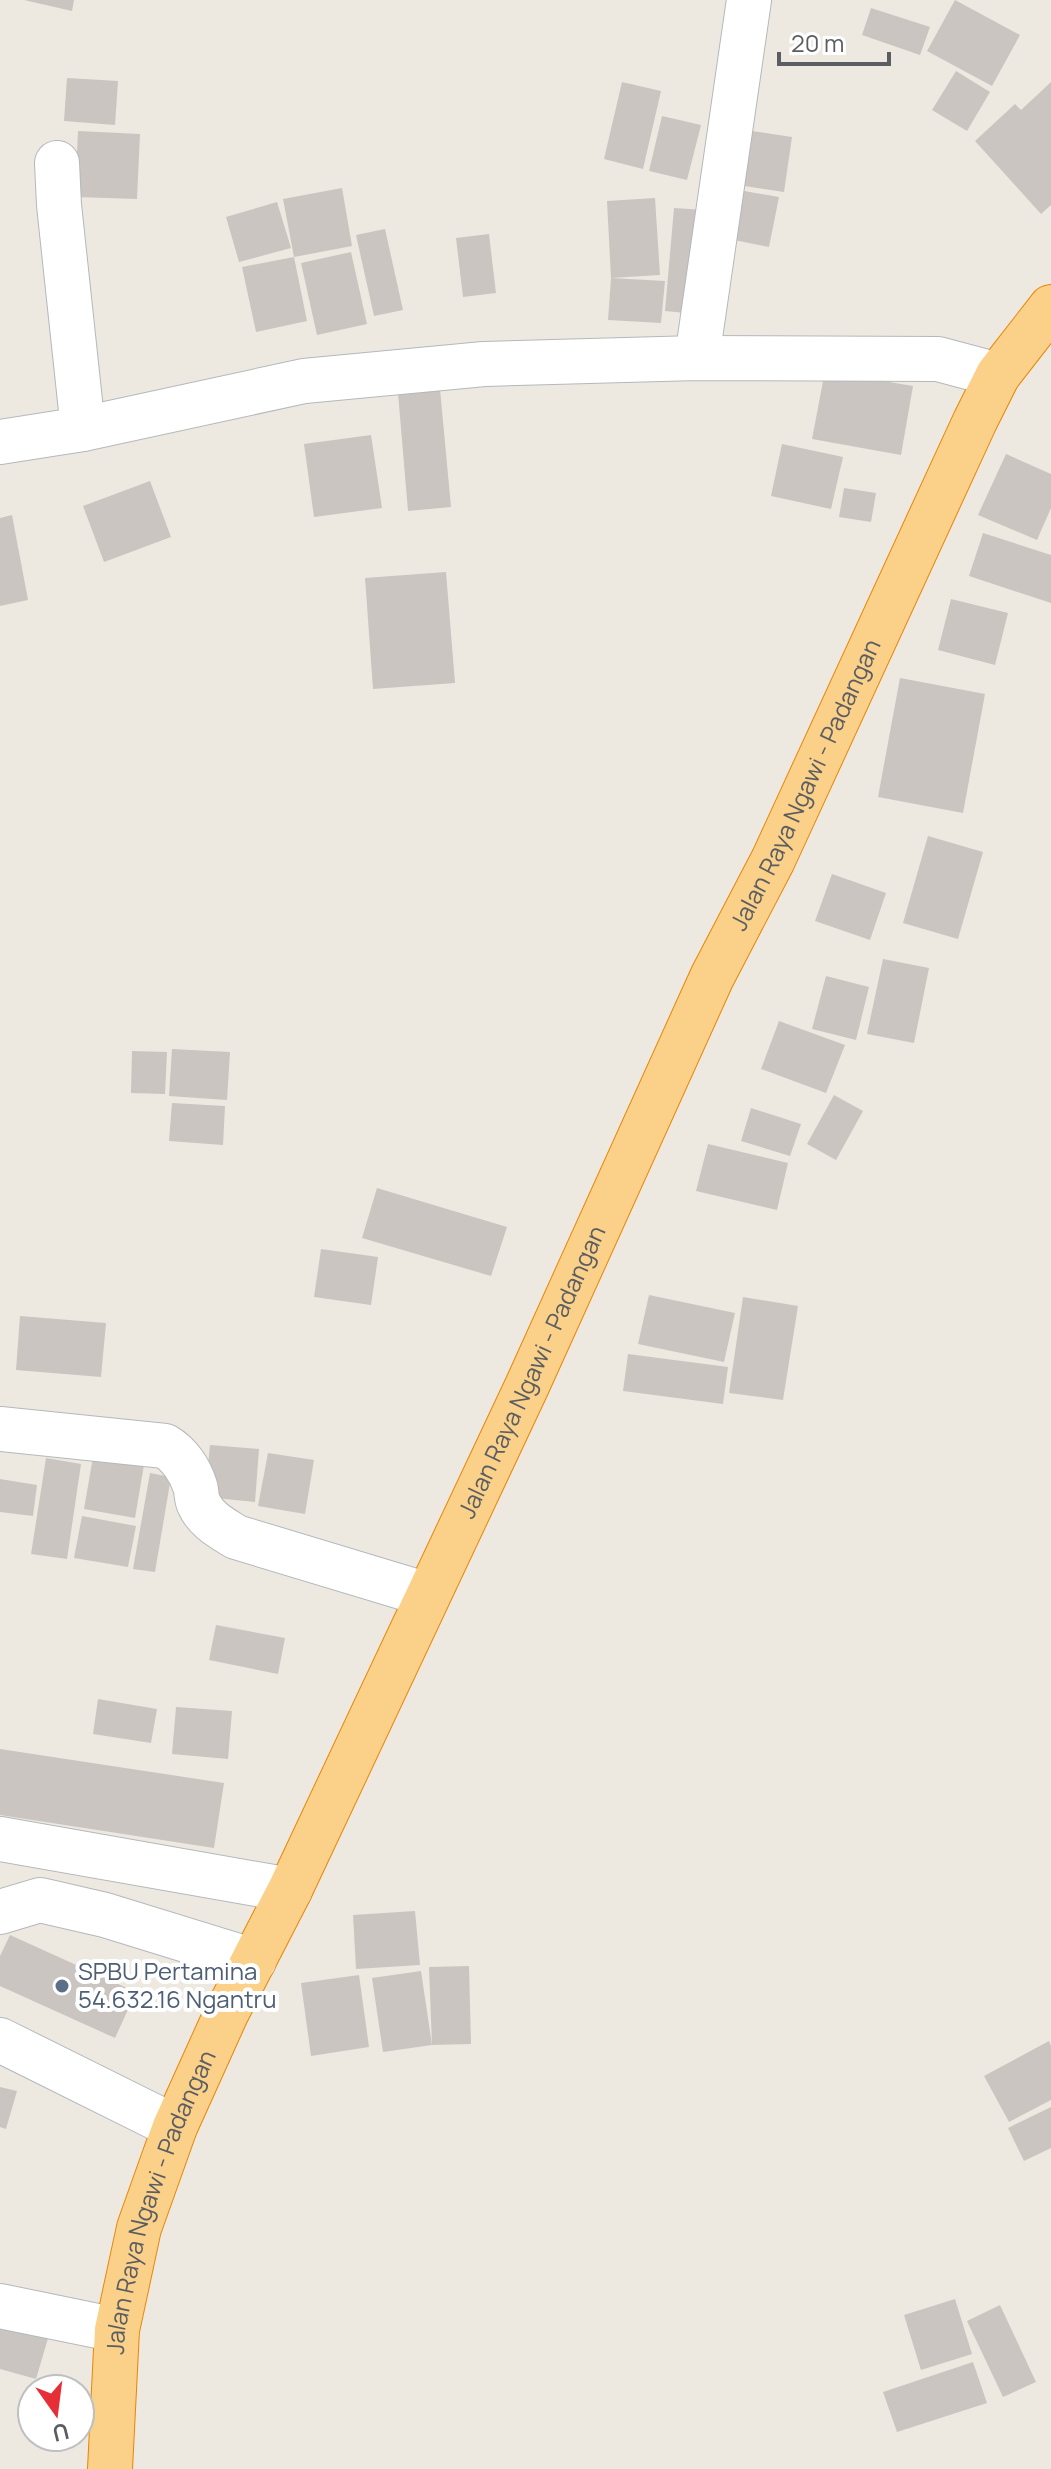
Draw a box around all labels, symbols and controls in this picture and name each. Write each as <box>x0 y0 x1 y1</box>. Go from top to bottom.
scale bar <box>779 16 889 66</box>
text: 20 m <box>791 26 844 59</box>
street label: Jalan Raya Ngawi - Padangan <box>721 633 888 936</box>
street label: Jalan Raya Ngawi - Padangan <box>449 1220 612 1523</box>
place label: SPBU Pertamina 54.632.16 Ngantru <box>78 1954 276 2015</box>
marker: SPBU Pertamina 54.632.16 Ngantru <box>53 1977 71 1995</box>
street label: Jalan Raya Ngawi - Padangan <box>98 2044 223 2355</box>
north arrow <box>16 2373 96 2453</box>
text: U <box>50 2416 72 2449</box>

